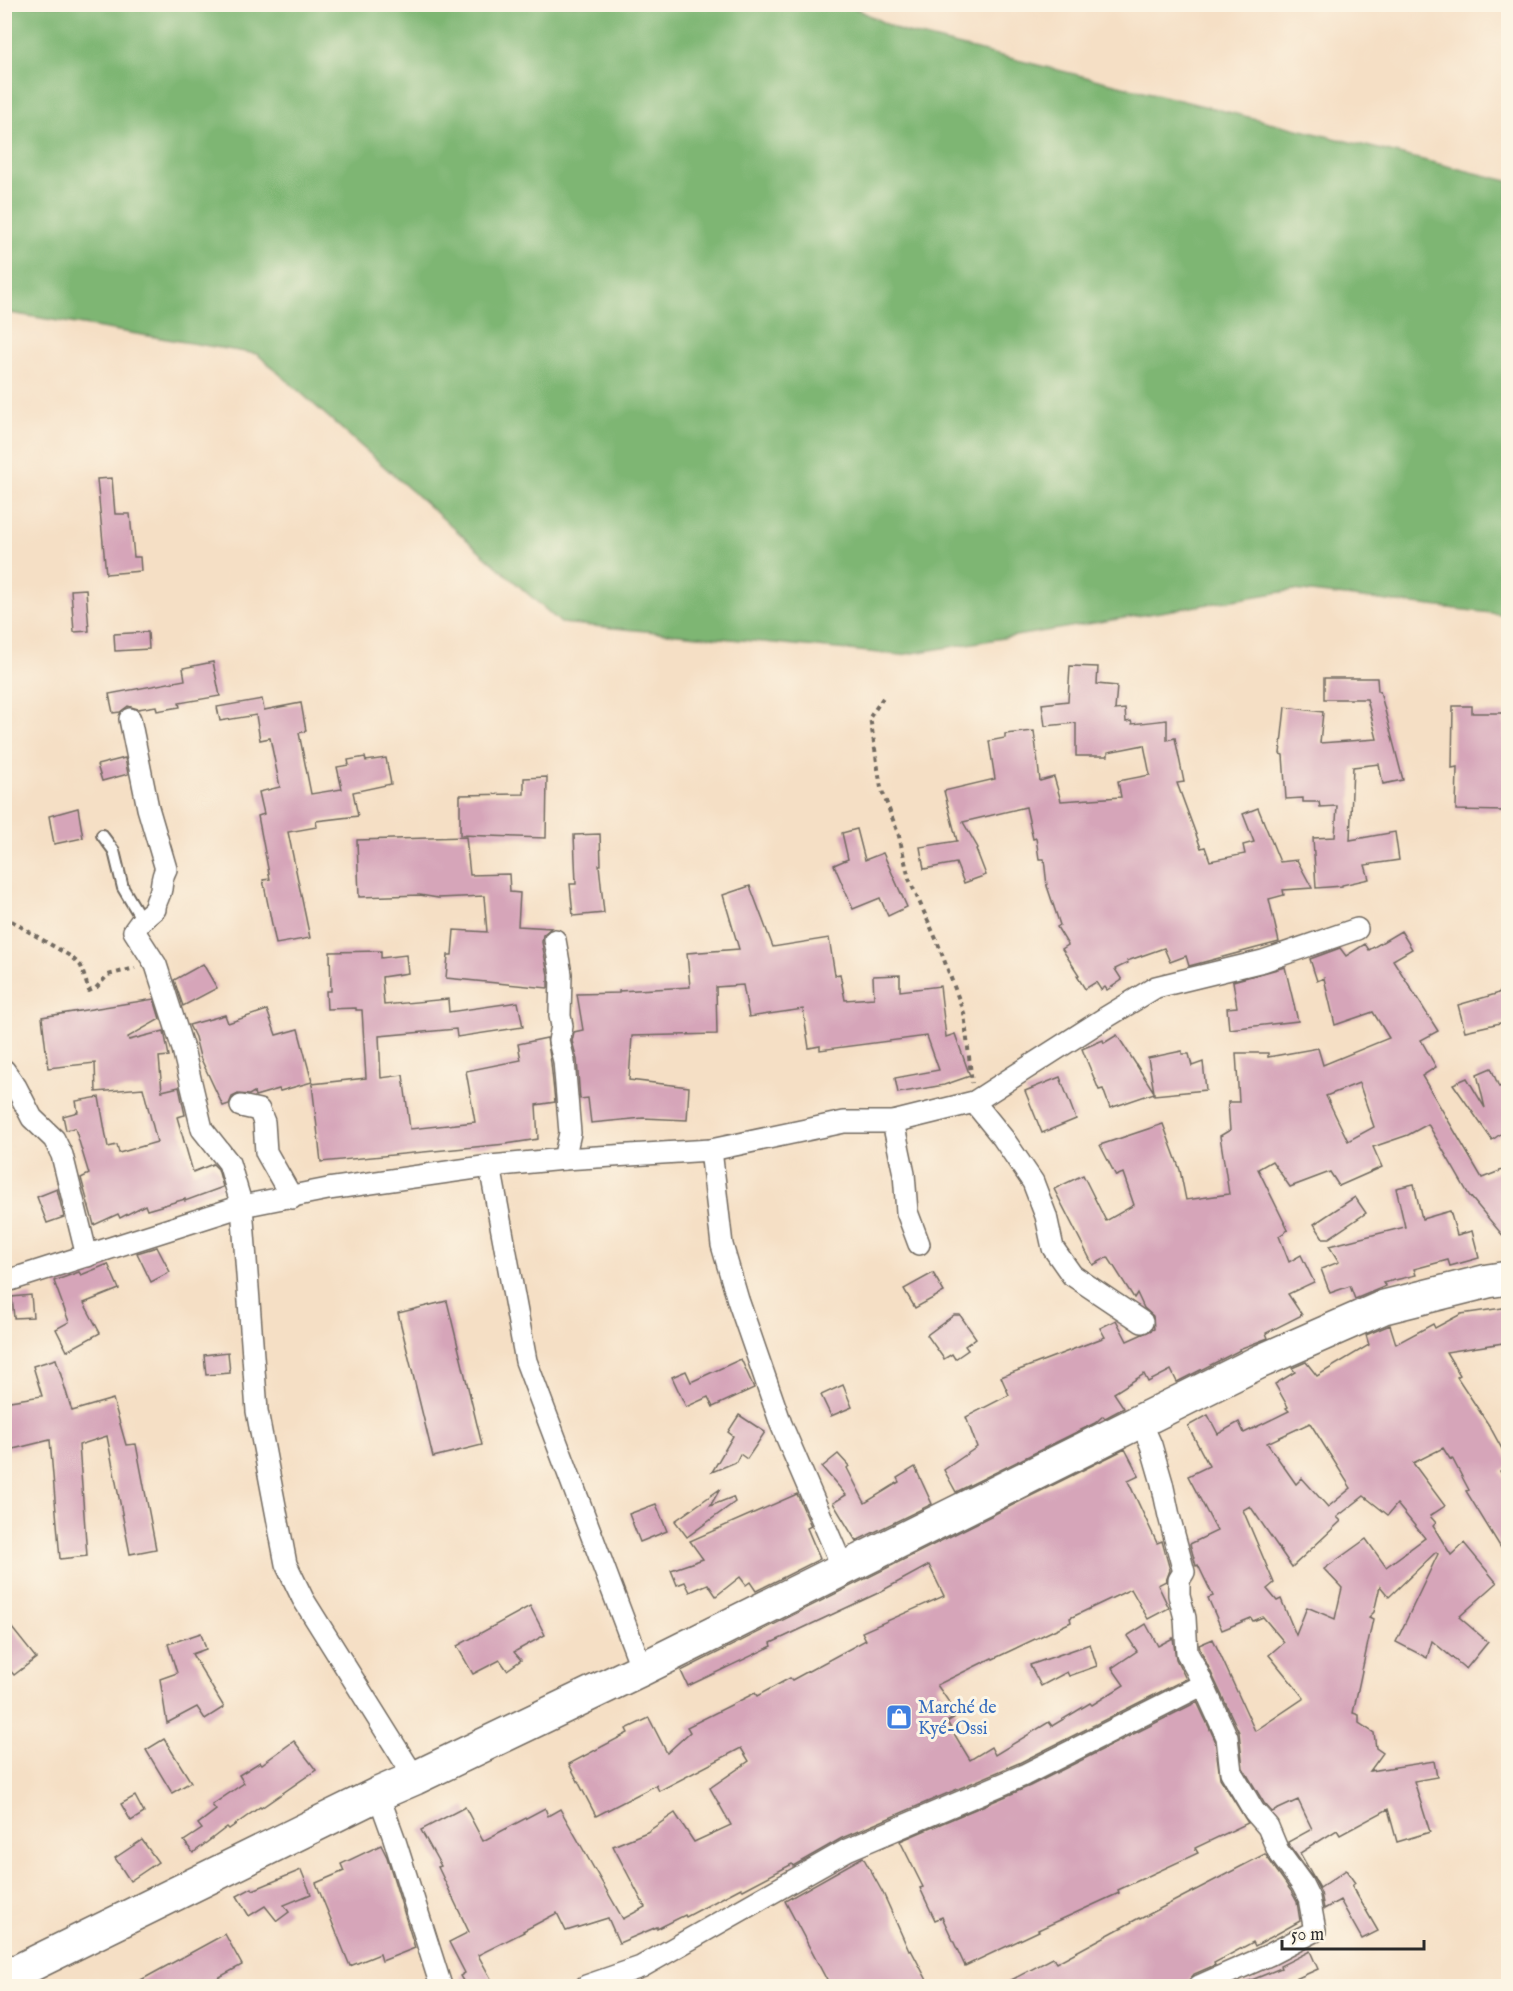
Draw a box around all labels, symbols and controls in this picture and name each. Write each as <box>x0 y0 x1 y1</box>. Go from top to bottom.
place label: Marché de Kyé-Ossi <box>918 1697 997 1741</box>
shop icon: Marché de Kyé-Ossi <box>884 1702 914 1732</box>
scale bar <box>1282 1913 1424 1951</box>
text: 50 m <box>1291 1924 1324 1947</box>

